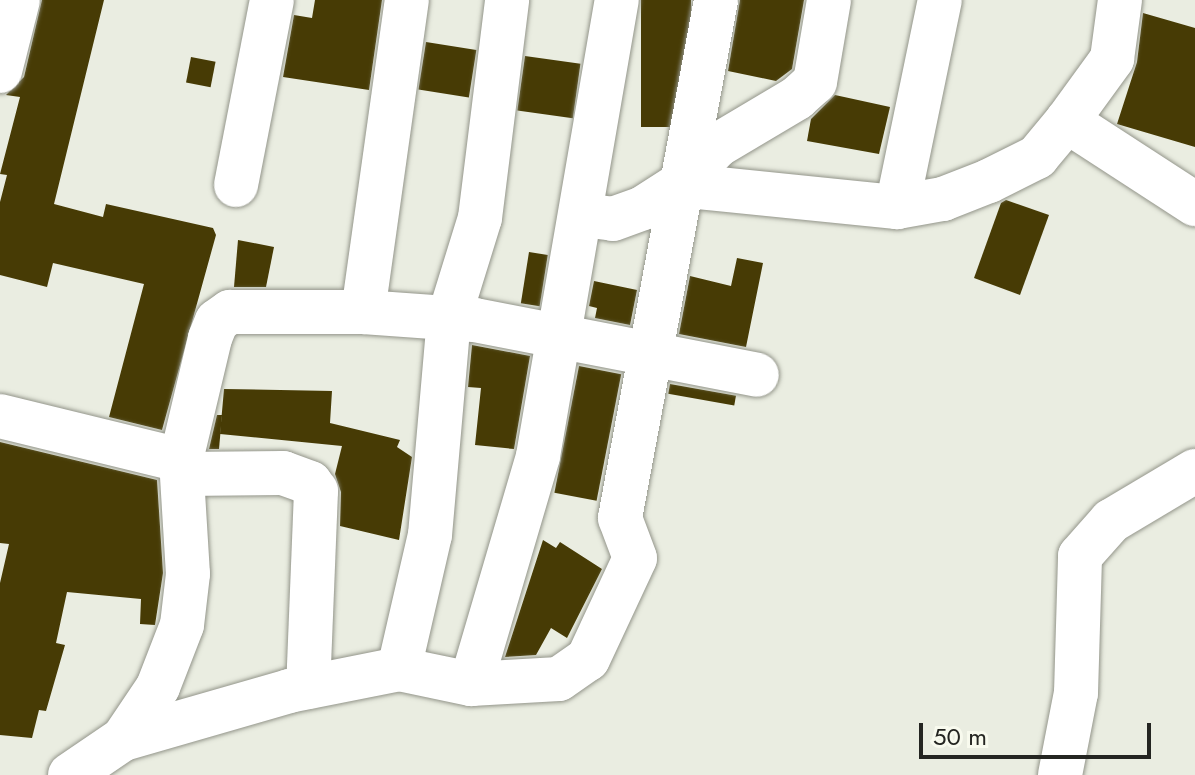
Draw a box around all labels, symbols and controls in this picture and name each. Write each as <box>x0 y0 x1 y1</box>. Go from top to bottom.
scale bar <box>923 707 1155 757</box>
text: 50 m <box>933 719 987 754</box>

